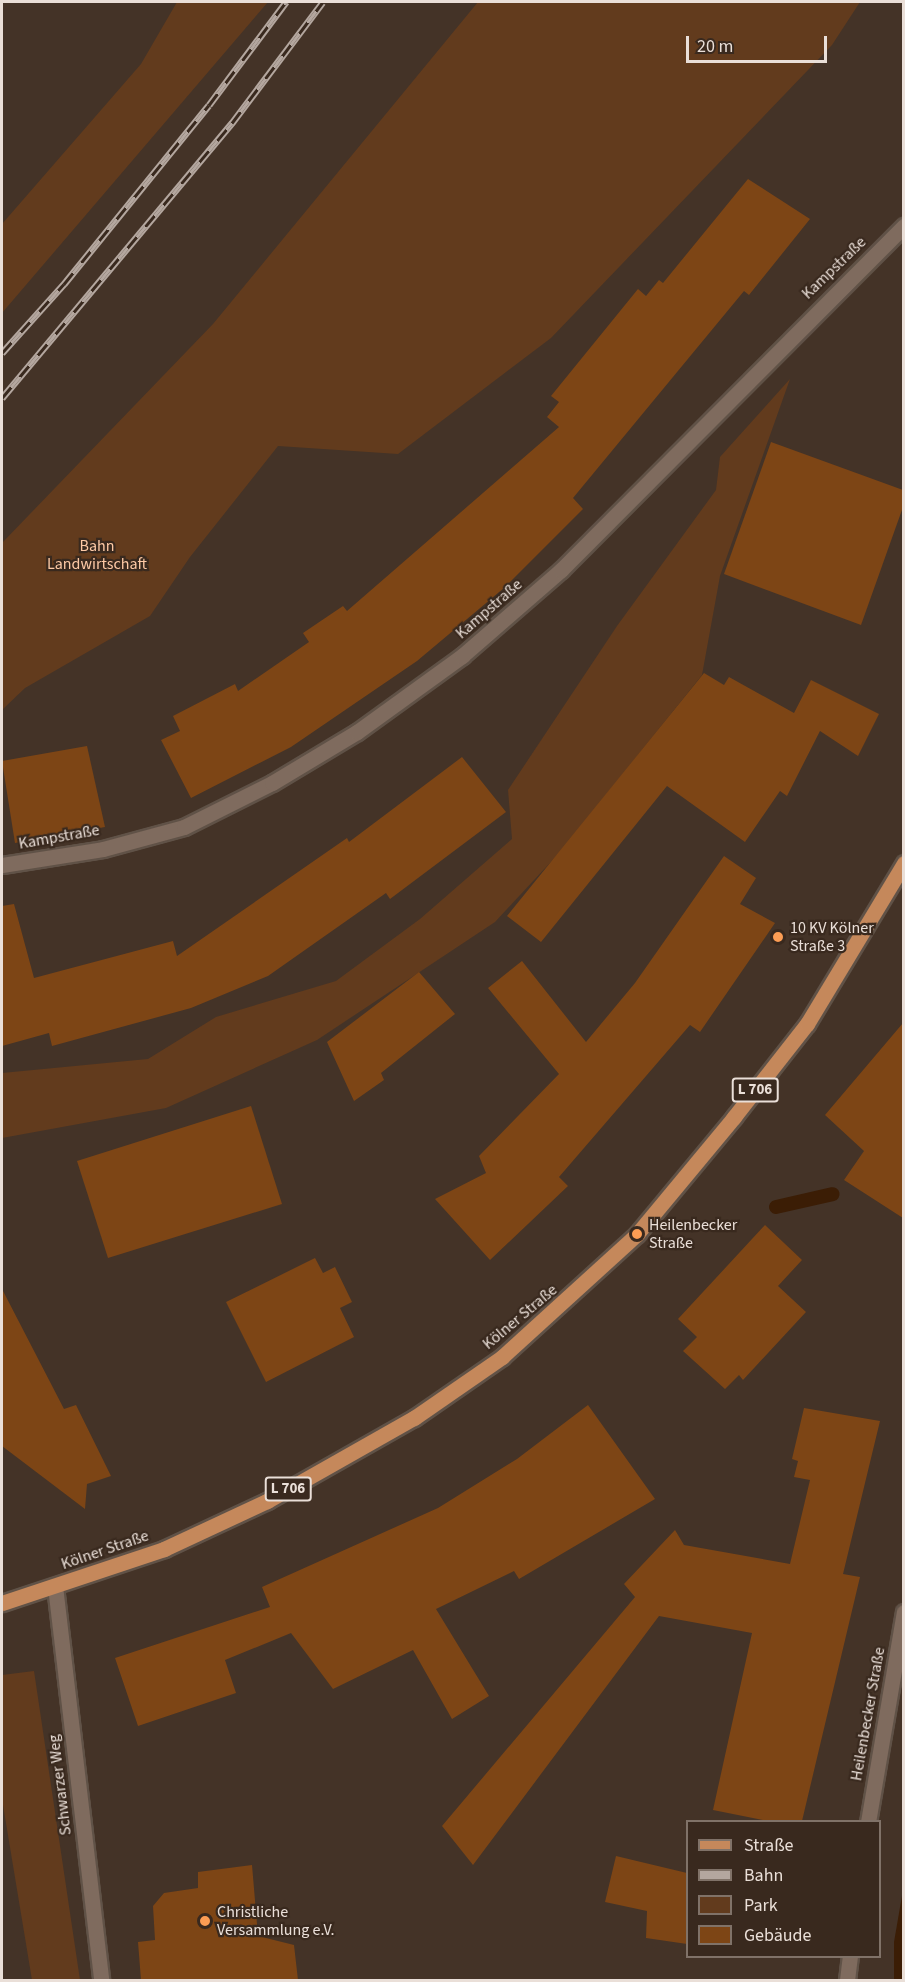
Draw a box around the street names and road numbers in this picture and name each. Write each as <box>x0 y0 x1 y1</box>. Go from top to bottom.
street label: Kampstraße <box>798 233 870 303</box>
street label: Kampstraße <box>452 575 526 643</box>
street label: Kampstraße <box>17 820 101 854</box>
road number: L 706 <box>731 1078 779 1102</box>
street label: Kölner Straße <box>479 1280 561 1354</box>
road number: L 706 <box>264 1477 312 1501</box>
street label: Kölner Straße <box>59 1526 151 1574</box>
street label: Heilenbecker Straße <box>847 1646 889 1782</box>
street label: Schwarzer Weg <box>44 1734 76 1836</box>

